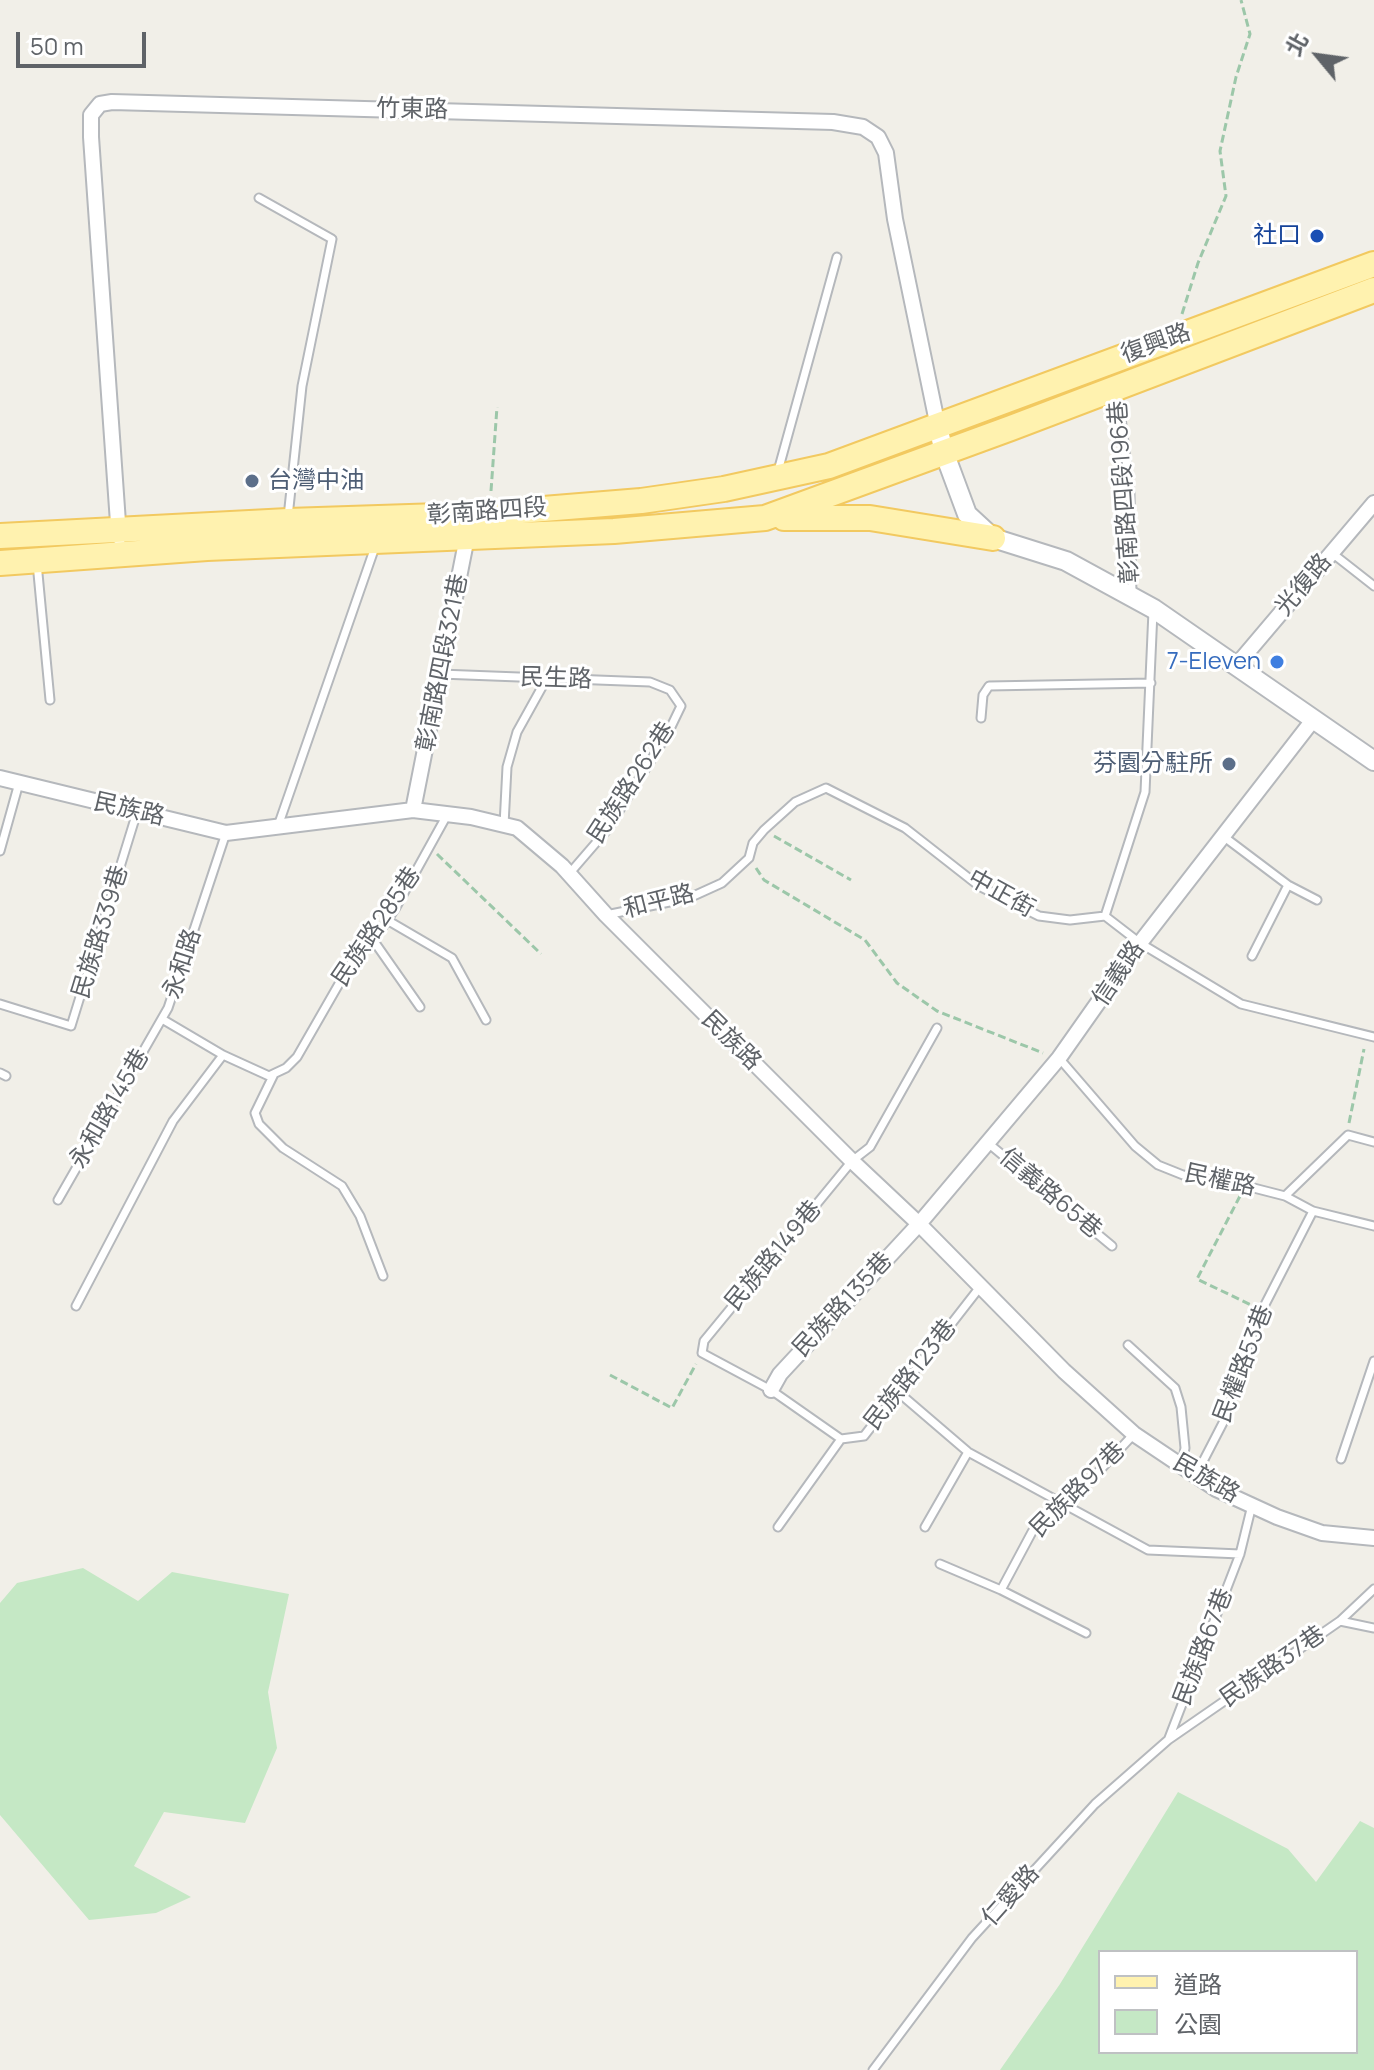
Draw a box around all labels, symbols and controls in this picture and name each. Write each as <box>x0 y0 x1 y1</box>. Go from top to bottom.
scale bar <box>20 16 150 66</box>
north arrow <box>1278 16 1358 96</box>
text: 北 <box>1279 27 1315 61</box>
text: 50 m <box>30 29 84 62</box>
street label: 竹東路 <box>376 95 448 125</box>
place label: 社口 <box>1253 222 1301 250</box>
marker: 社口 <box>1308 227 1326 245</box>
street label: 復興路 <box>1117 318 1195 370</box>
street label: 彰南路四段196巷 <box>1104 400 1146 584</box>
place label: 台灣中油 <box>268 467 364 495</box>
marker: 台灣中油 <box>243 472 261 490</box>
street label: 彰南路四段 <box>426 493 548 531</box>
street label: 光復路 <box>1270 548 1338 622</box>
street label: 彰南路四段321巷 <box>412 572 474 754</box>
place label: 7-Eleven <box>1167 648 1261 676</box>
marker: 7-Eleven <box>1268 653 1286 671</box>
street label: 民生路 <box>520 663 592 695</box>
street label: 民族路262巷 <box>582 717 682 849</box>
place label: 芬園分駐所 <box>1093 750 1213 778</box>
marker: 芬園分駐所 <box>1220 755 1238 773</box>
street label: 民族路 <box>91 788 167 832</box>
street label: 民族路339巷 <box>67 862 135 1002</box>
street label: 民族路285巷 <box>327 862 427 992</box>
street label: 中正街 <box>963 864 1039 924</box>
street label: 和平路 <box>621 879 697 925</box>
street label: 永和路 <box>158 925 208 1003</box>
street label: 信義路 <box>1087 936 1151 1012</box>
street label: 民族路 <box>695 1005 767 1077</box>
street label: 永和路145巷 <box>64 1044 156 1174</box>
street label: 信義路65巷 <box>993 1143 1107 1245</box>
street label: 民權路 <box>1182 1159 1258 1203</box>
street label: 民族路149巷 <box>720 1195 828 1317</box>
street label: 民族路135巷 <box>787 1247 899 1363</box>
street label: 民權路53巷 <box>1208 1301 1280 1427</box>
street label: 民族路123巷 <box>859 1314 963 1436</box>
street label: 民族路97巷 <box>1024 1436 1132 1544</box>
street label: 民族路 <box>1168 1449 1244 1509</box>
street label: 民族路67巷 <box>1169 1584 1239 1710</box>
street label: 民族路37巷 <box>1215 1620 1331 1714</box>
street label: 仁愛路 <box>976 1860 1046 1932</box>
legend <box>1098 1950 1358 2054</box>
text: 道路 <box>1174 1967 1222 2000</box>
text: 公園 <box>1174 2007 1222 2040</box>

